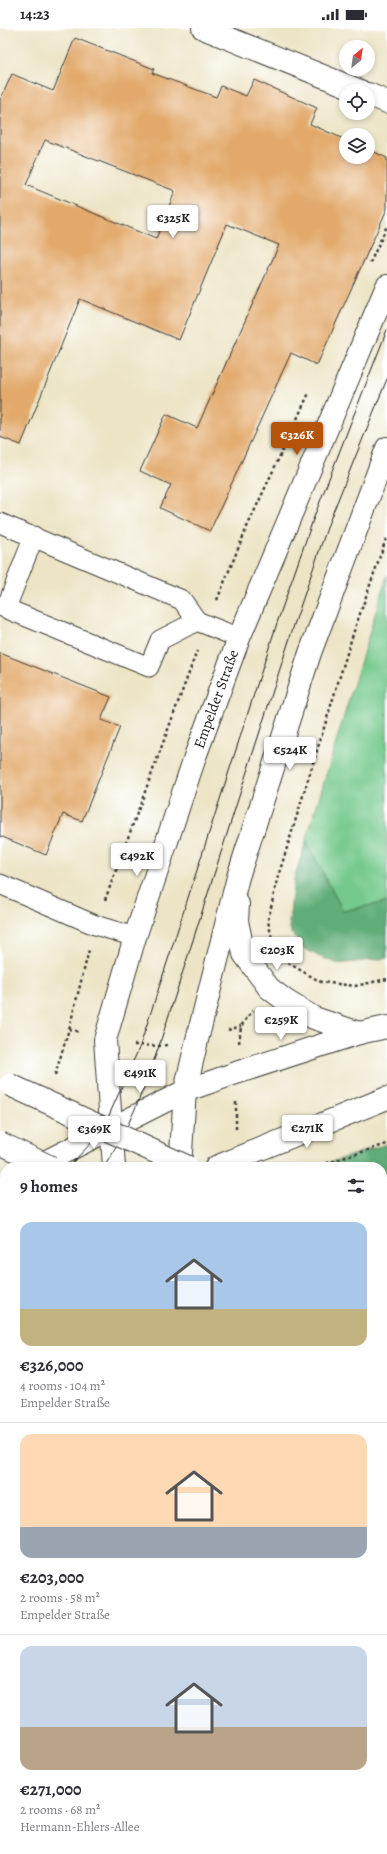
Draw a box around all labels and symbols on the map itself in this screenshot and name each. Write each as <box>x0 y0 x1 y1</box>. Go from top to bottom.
north arrow <box>339 40 375 76</box>
pin: €325K <box>145 205 201 239</box>
pin: €326K <box>269 422 325 456</box>
street label: Empelder Straße <box>189 647 243 751</box>
pin: €524K <box>262 737 318 771</box>
pin: €492K <box>109 843 165 877</box>
pin: €203K <box>249 937 305 971</box>
pin: €259K <box>253 1007 309 1041</box>
pin: €491K <box>112 1060 168 1094</box>
pin: €271K <box>279 1115 335 1149</box>
pin: €369K <box>66 1116 122 1150</box>

